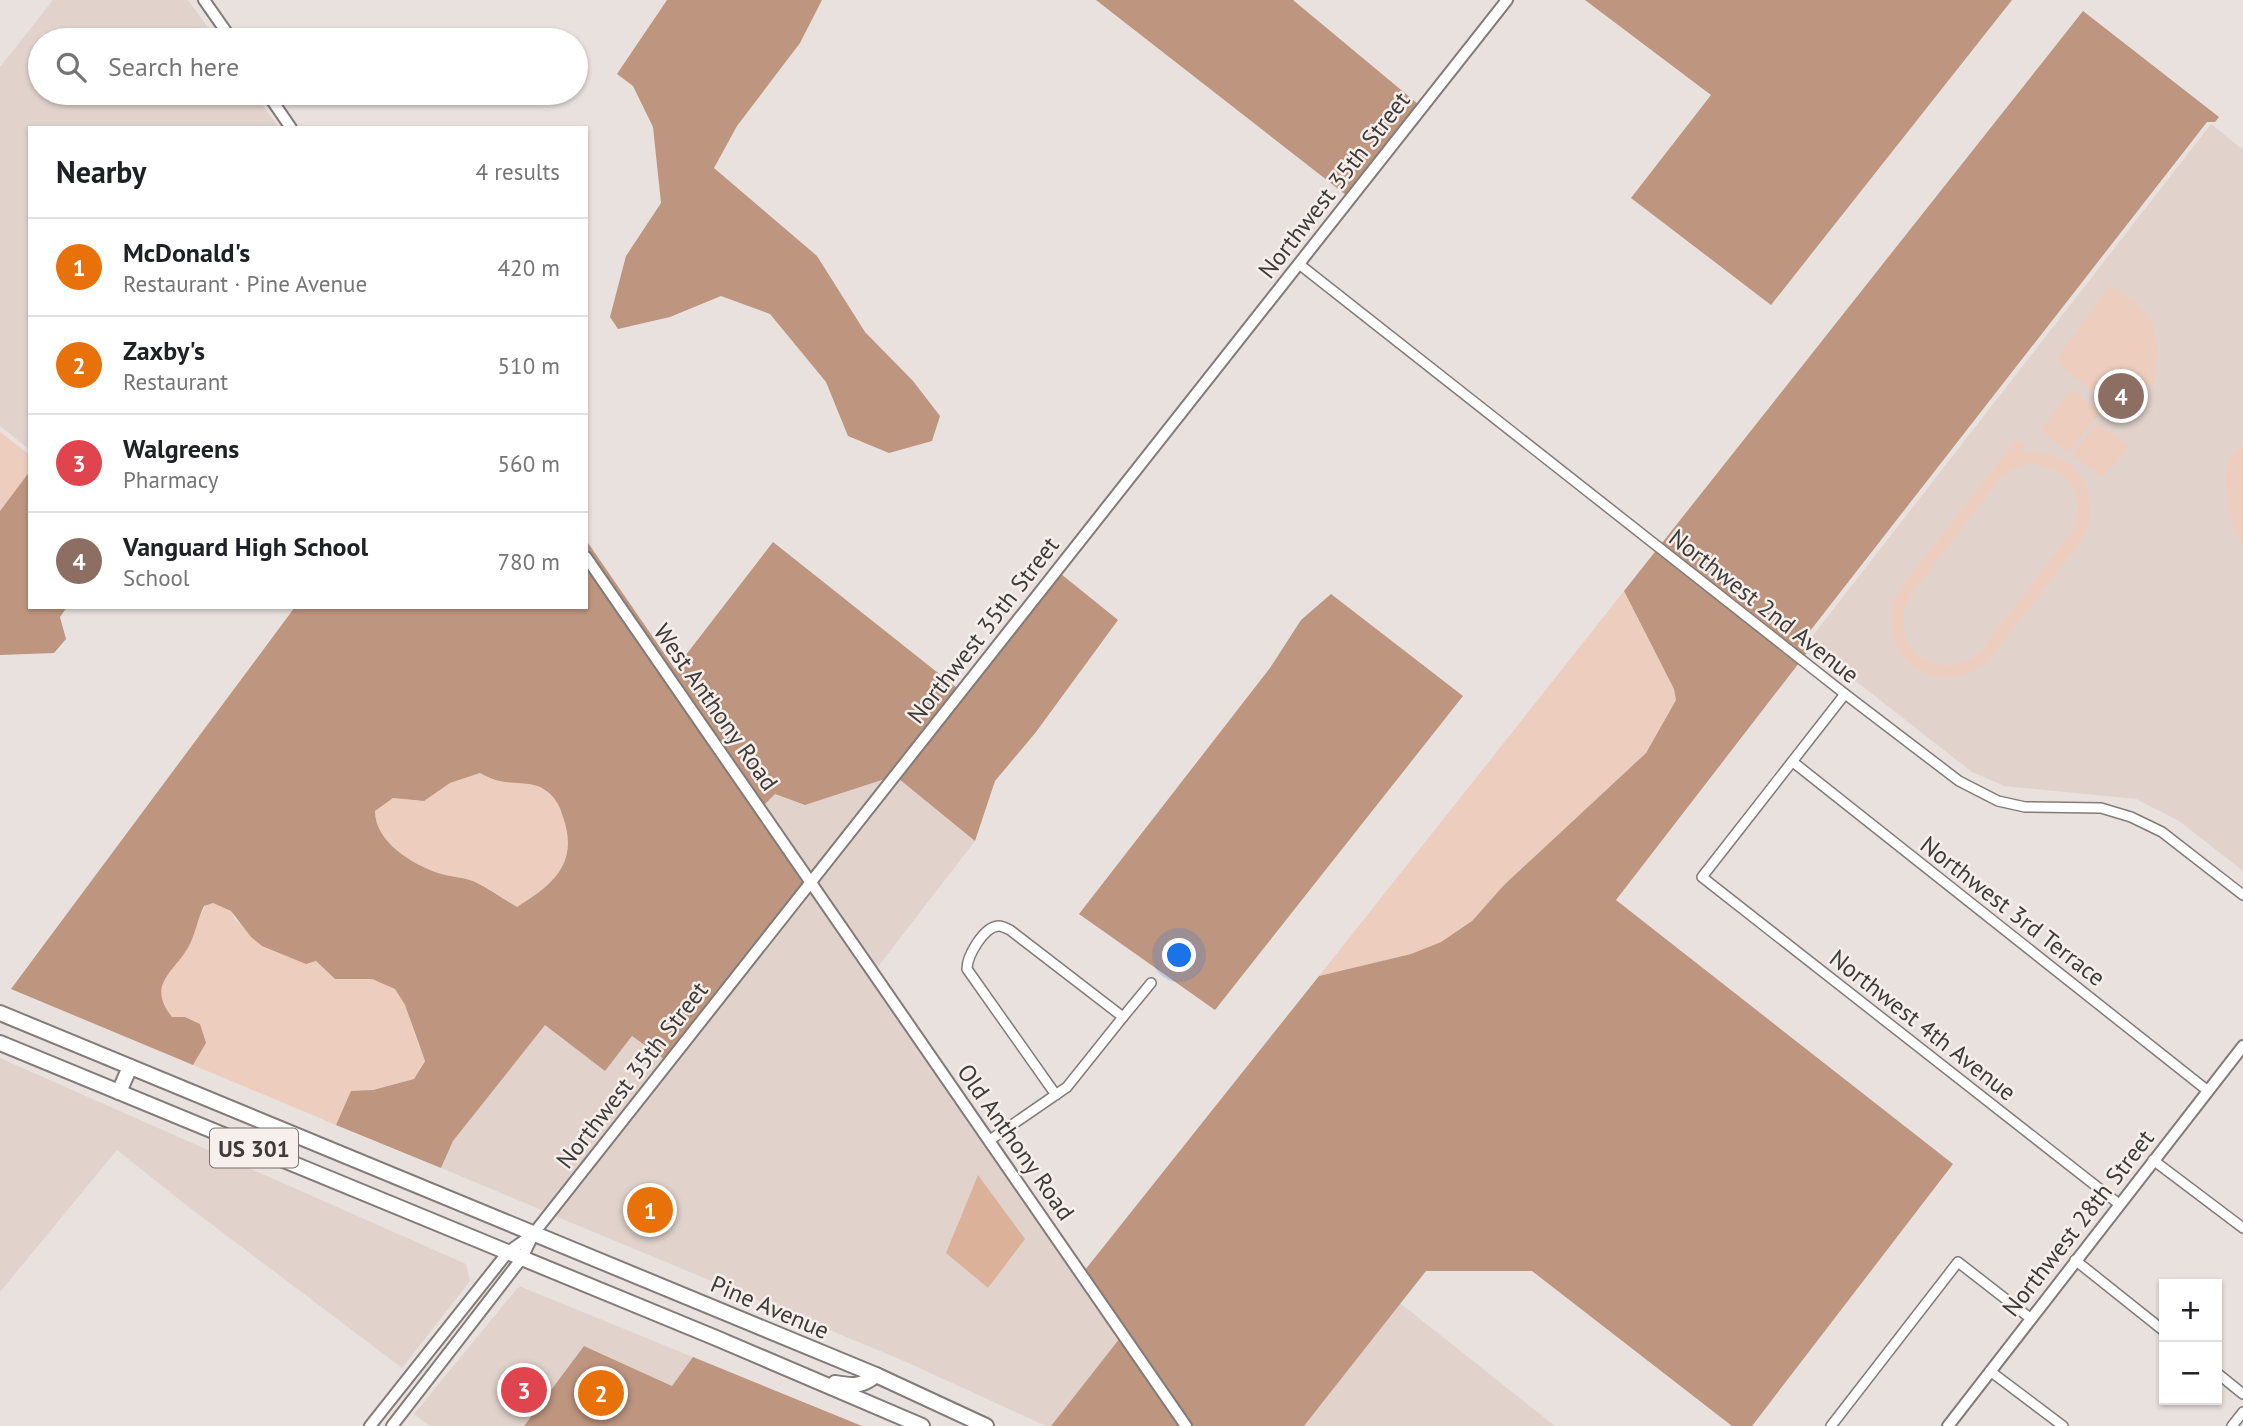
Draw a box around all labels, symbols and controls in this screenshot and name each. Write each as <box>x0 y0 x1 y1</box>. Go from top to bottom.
search box <box>28 28 588 105</box>
icon: search <box>52 48 90 86</box>
text: Search here <box>108 50 239 83</box>
street label: Northwest 35th Street <box>1251 85 1417 285</box>
text: Nearby <box>56 152 146 191</box>
text: 4 results <box>476 157 560 186</box>
text: McDonald's <box>123 236 250 269</box>
text: 1 <box>72 253 86 282</box>
text: 420 m <box>498 253 560 282</box>
text: Restaurant · Pine Avenue <box>123 269 367 298</box>
text: Zaxby's <box>123 334 205 367</box>
text: 2 <box>72 351 86 380</box>
text: 510 m <box>498 351 560 380</box>
text: Restaurant <box>123 367 228 396</box>
pin: 4 <box>2098 370 2144 422</box>
text: Walgreens <box>123 432 239 465</box>
text: 3 <box>72 449 86 478</box>
text: 560 m <box>498 449 560 478</box>
text: Pharmacy <box>123 465 219 494</box>
street label: Northwest 2nd Avenue <box>1663 522 1865 690</box>
text: Vanguard High School <box>123 530 368 563</box>
street label: Northwest 35th Street <box>900 530 1066 730</box>
text: 4 <box>72 547 86 576</box>
text: 780 m <box>498 547 560 576</box>
text: School <box>123 563 190 592</box>
street label: West Anthony Road <box>647 617 785 797</box>
street label: Northwest 3rd Terrace <box>1914 829 2112 993</box>
your location <box>1162 938 1196 972</box>
street label: Northwest 4th Avenue <box>1824 943 2022 1107</box>
street label: Northwest 35th Street <box>549 975 715 1175</box>
street label: Old Anthony Road <box>951 1058 1081 1226</box>
street label: Northwest 28th Street <box>1995 1123 2161 1323</box>
road number: US 301 <box>210 1128 298 1168</box>
pin: 1 <box>627 1184 673 1236</box>
street label: Pine Avenue <box>706 1268 834 1346</box>
map controls <box>2159 1279 2222 1405</box>
button: + <box>2159 1279 2222 1342</box>
button: − <box>2159 1342 2222 1405</box>
pin: 3 <box>501 1364 547 1416</box>
pin: 2 <box>578 1367 624 1419</box>

